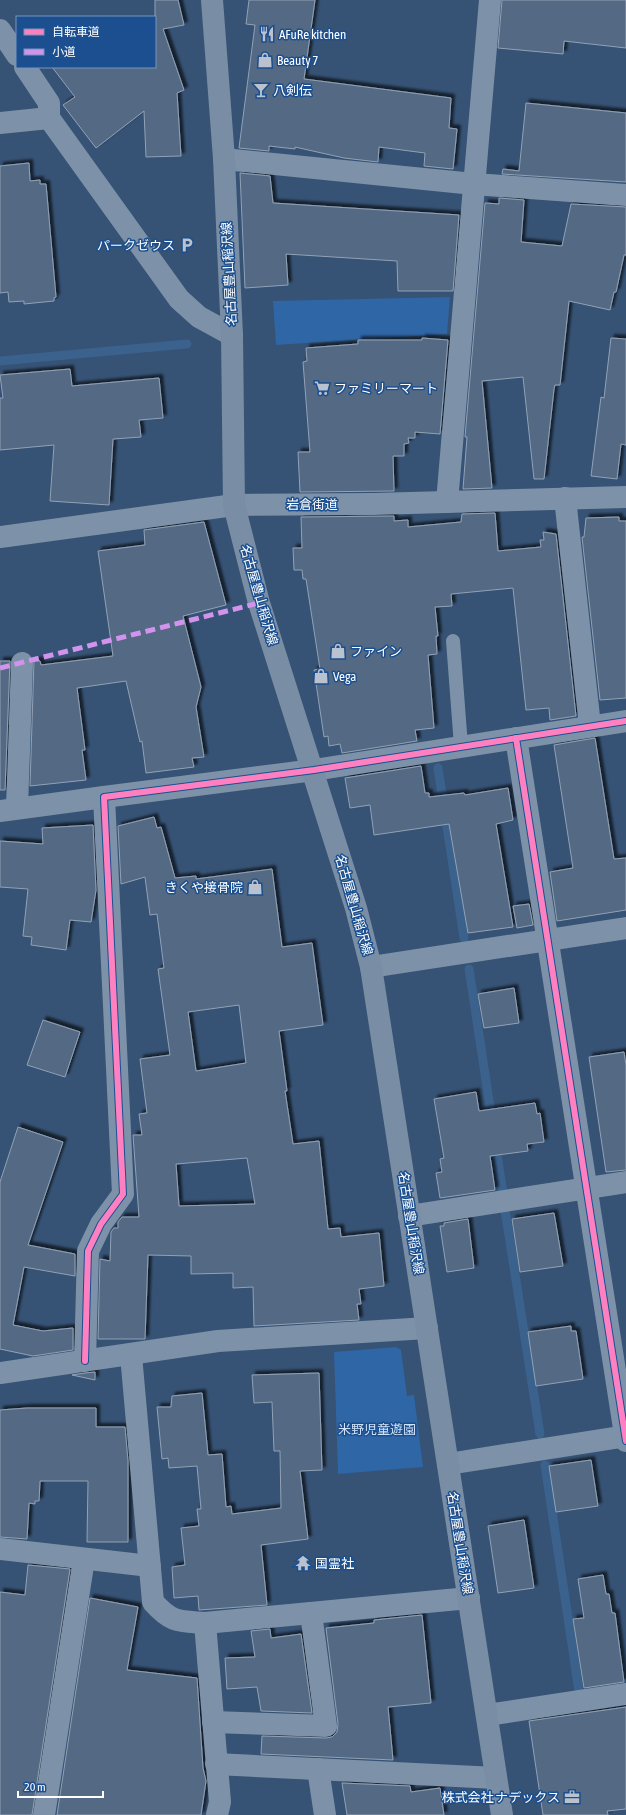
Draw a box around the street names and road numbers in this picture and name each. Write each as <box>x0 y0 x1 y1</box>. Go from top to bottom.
street label: 名古屋豊山稲沢線 <box>219 222 239 326</box>
street label: 岩倉街道 <box>286 497 338 512</box>
street label: 名古屋豊山稲沢線 <box>237 543 281 647</box>
street label: 名古屋豊山稲沢線 <box>332 853 376 957</box>
street label: 名古屋豊山稲沢線 <box>395 1170 427 1276</box>
street label: 名古屋豊山稲沢線 <box>444 1490 476 1596</box>

